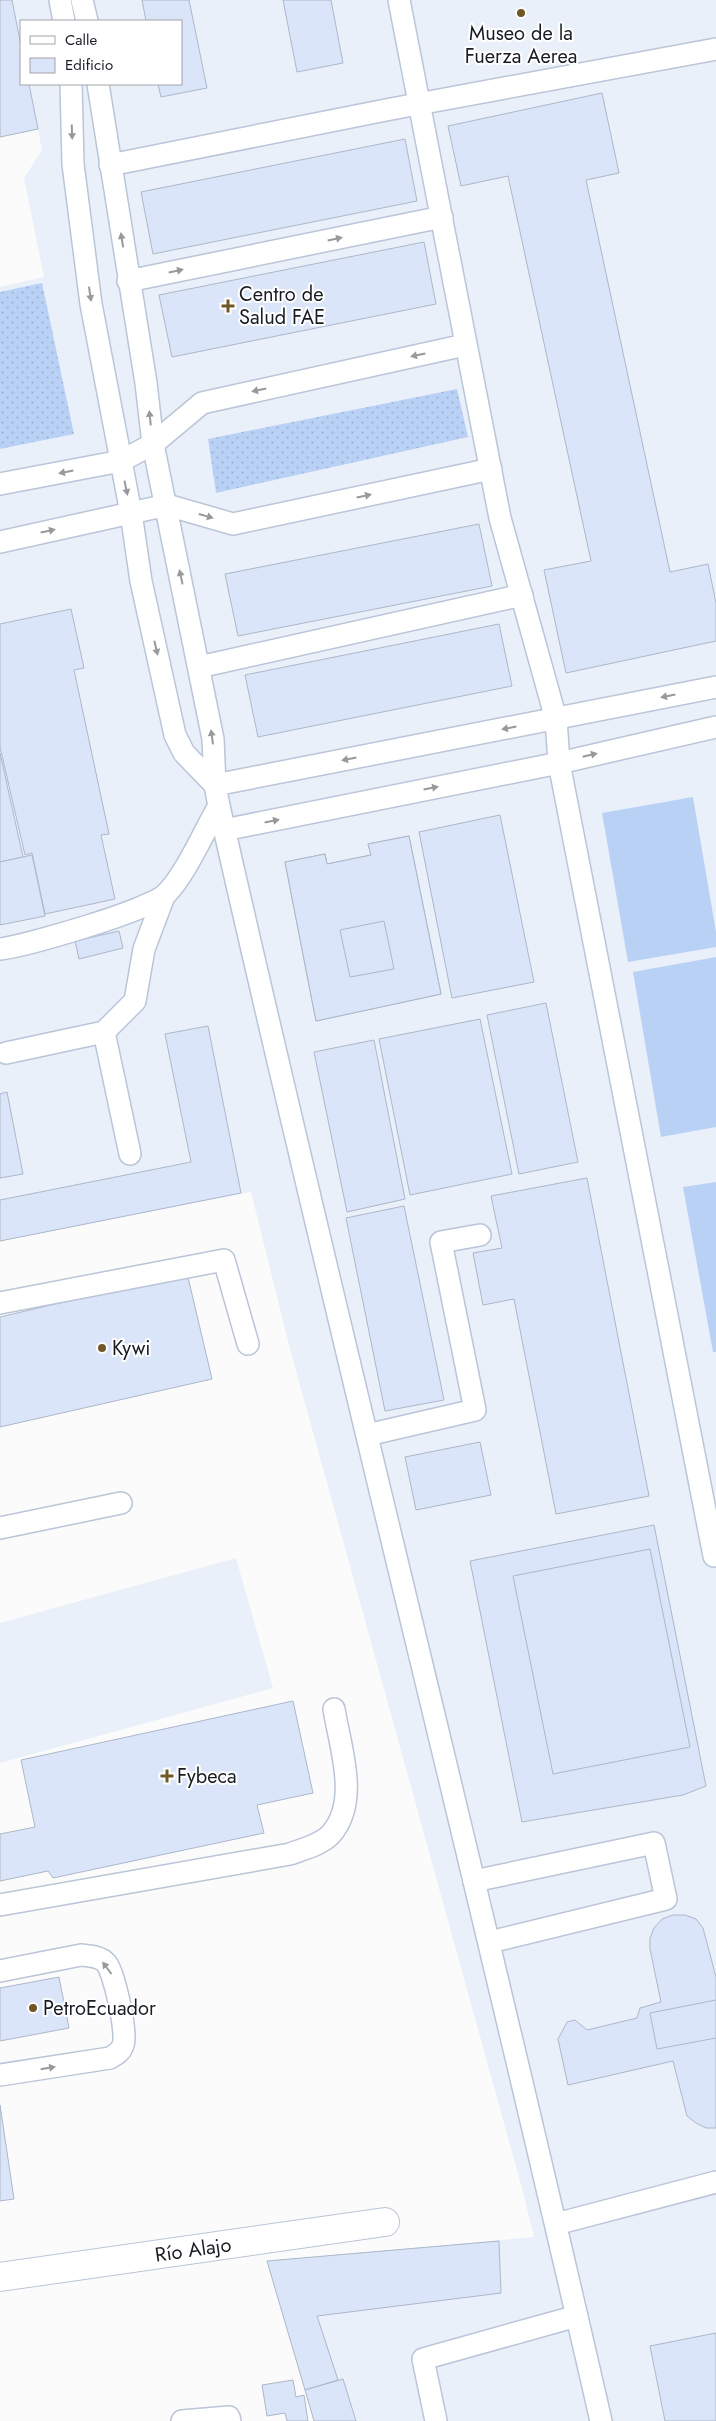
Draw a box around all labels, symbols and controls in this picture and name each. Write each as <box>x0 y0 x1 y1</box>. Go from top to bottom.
marker: Museo de la Fuerza Aerea <box>515 7 527 19</box>
place label: Museo de la Fuerza Aerea <box>465 19 577 71</box>
legend <box>20 20 182 85</box>
text: Calle <box>65 29 97 51</box>
text: Edificio <box>65 54 113 76</box>
one-way arrow <box>69 125 77 141</box>
one-way arrow <box>117 232 125 248</box>
one-way arrow <box>328 235 343 243</box>
one-way arrow <box>169 267 185 275</box>
place label: Centro de Salud FAE <box>239 280 325 332</box>
one-way arrow <box>86 286 94 302</box>
marker: Centro de Salud FAE <box>221 299 235 313</box>
one-way arrow <box>410 351 425 359</box>
one-way arrow <box>251 386 266 394</box>
one-way arrow <box>146 410 154 426</box>
one-way arrow <box>57 468 73 476</box>
one-way arrow <box>122 480 130 496</box>
one-way arrow <box>356 492 372 500</box>
one-way arrow <box>198 513 213 521</box>
one-way arrow <box>40 527 55 535</box>
one-way arrow <box>177 570 185 585</box>
one-way arrow <box>152 640 160 655</box>
one-way arrow <box>661 692 676 700</box>
one-way arrow <box>500 724 516 732</box>
one-way arrow <box>208 728 216 744</box>
one-way arrow <box>583 751 598 759</box>
one-way arrow <box>342 755 357 763</box>
one-way arrow <box>424 784 440 792</box>
one-way arrow <box>264 816 280 824</box>
place label: Kywi <box>112 1334 151 1363</box>
marker: Kywi <box>96 1342 108 1354</box>
place label: Fybeca <box>177 1762 237 1791</box>
marker: Fybeca <box>161 1770 173 1782</box>
one-way arrow <box>102 1961 112 1974</box>
place label: PetroEcuador <box>43 1994 156 2023</box>
marker: PetroEcuador <box>27 2002 39 2014</box>
one-way arrow <box>41 2063 57 2071</box>
street label: Río Alajo <box>153 2230 233 2269</box>

